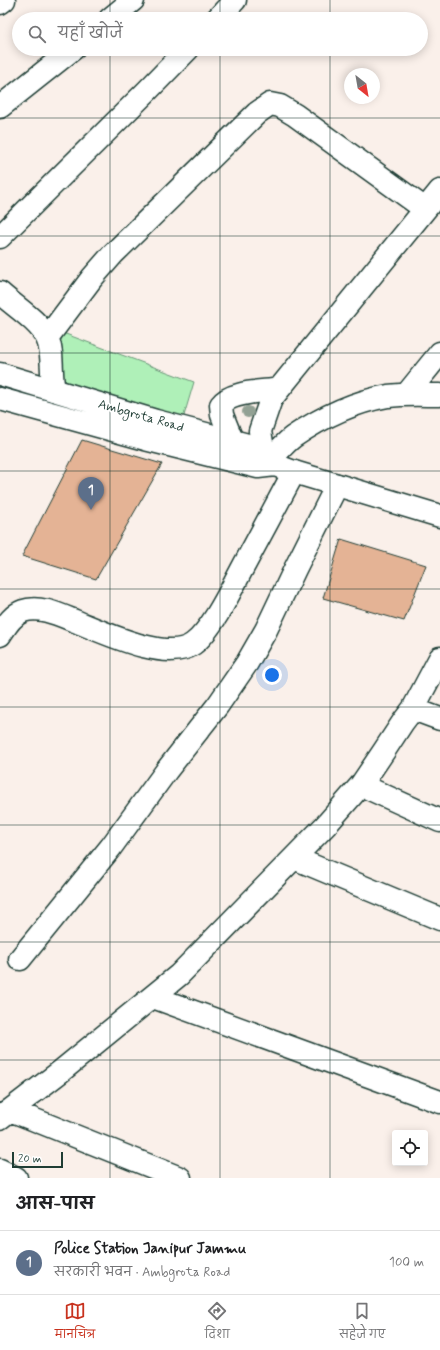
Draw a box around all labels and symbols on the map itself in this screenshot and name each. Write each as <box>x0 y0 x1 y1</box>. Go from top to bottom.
north arrow <box>344 68 380 104</box>
street label: Ambgrota Road <box>96 396 186 437</box>
pin: 1 <box>78 477 104 510</box>
your location <box>262 665 282 685</box>
scale bar <box>12 1150 63 1169</box>

